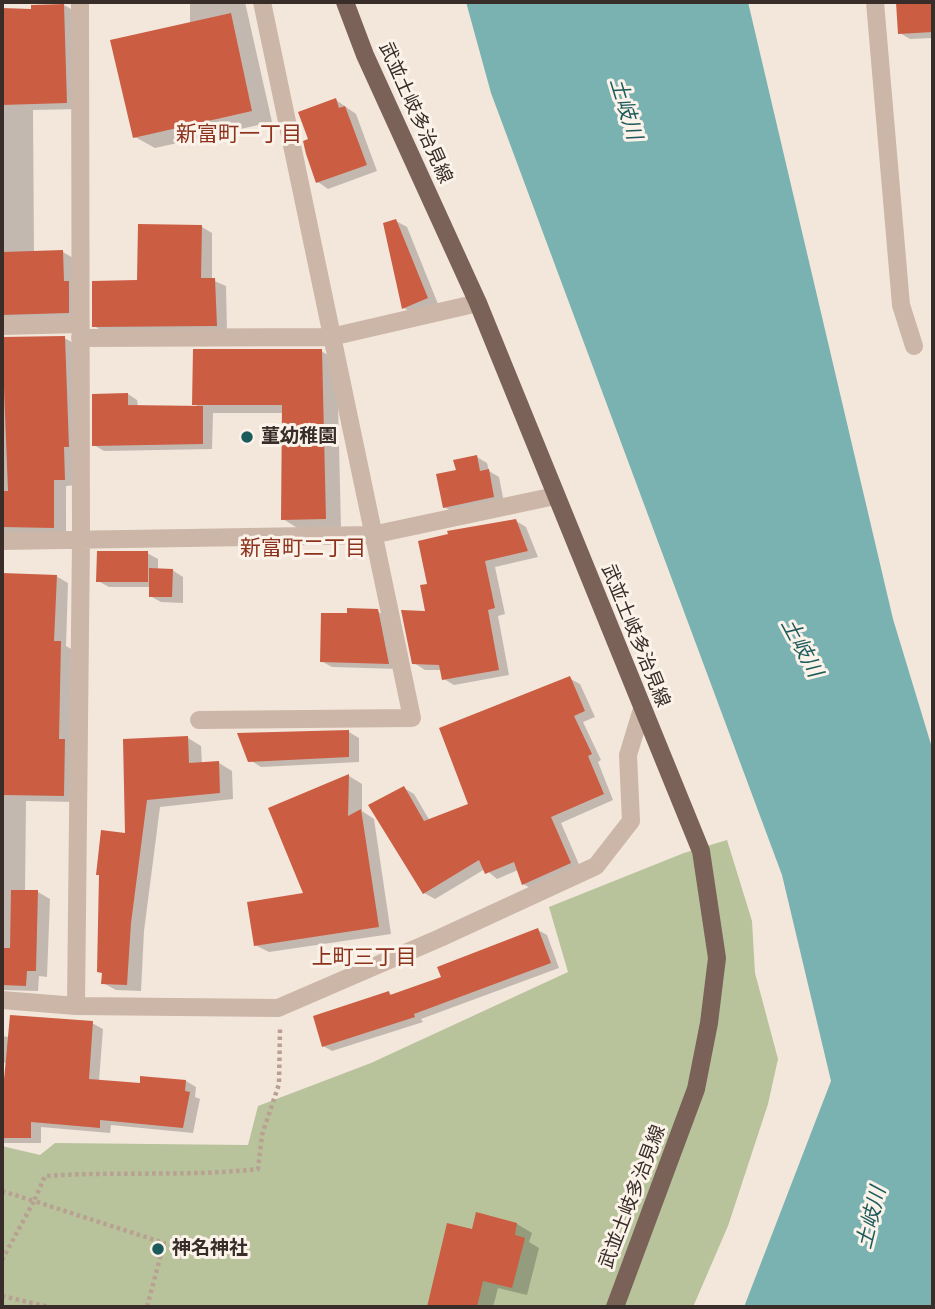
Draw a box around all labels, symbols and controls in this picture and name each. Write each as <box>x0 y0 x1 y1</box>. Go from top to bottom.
street label: 武並土岐多治見線 <box>374 39 456 187</box>
water label: 土岐川 <box>604 75 646 143</box>
district label: 新富町一丁目 <box>176 122 302 148</box>
place label: 菫幼稚園 <box>261 426 337 448</box>
marker: 菫幼稚園 <box>239 429 255 445</box>
district label: 新富町二丁目 <box>240 536 366 562</box>
street label: 武並土岐多治見線 <box>596 561 674 711</box>
water label: 土岐川 <box>775 614 827 682</box>
district label: 上町三丁目 <box>312 945 416 971</box>
street label: 武並土岐多治見線 <box>595 1122 671 1272</box>
water label: 土岐川 <box>852 1184 892 1252</box>
place label: 神名神社 <box>172 1238 248 1260</box>
marker: 神名神社 <box>150 1241 166 1257</box>

